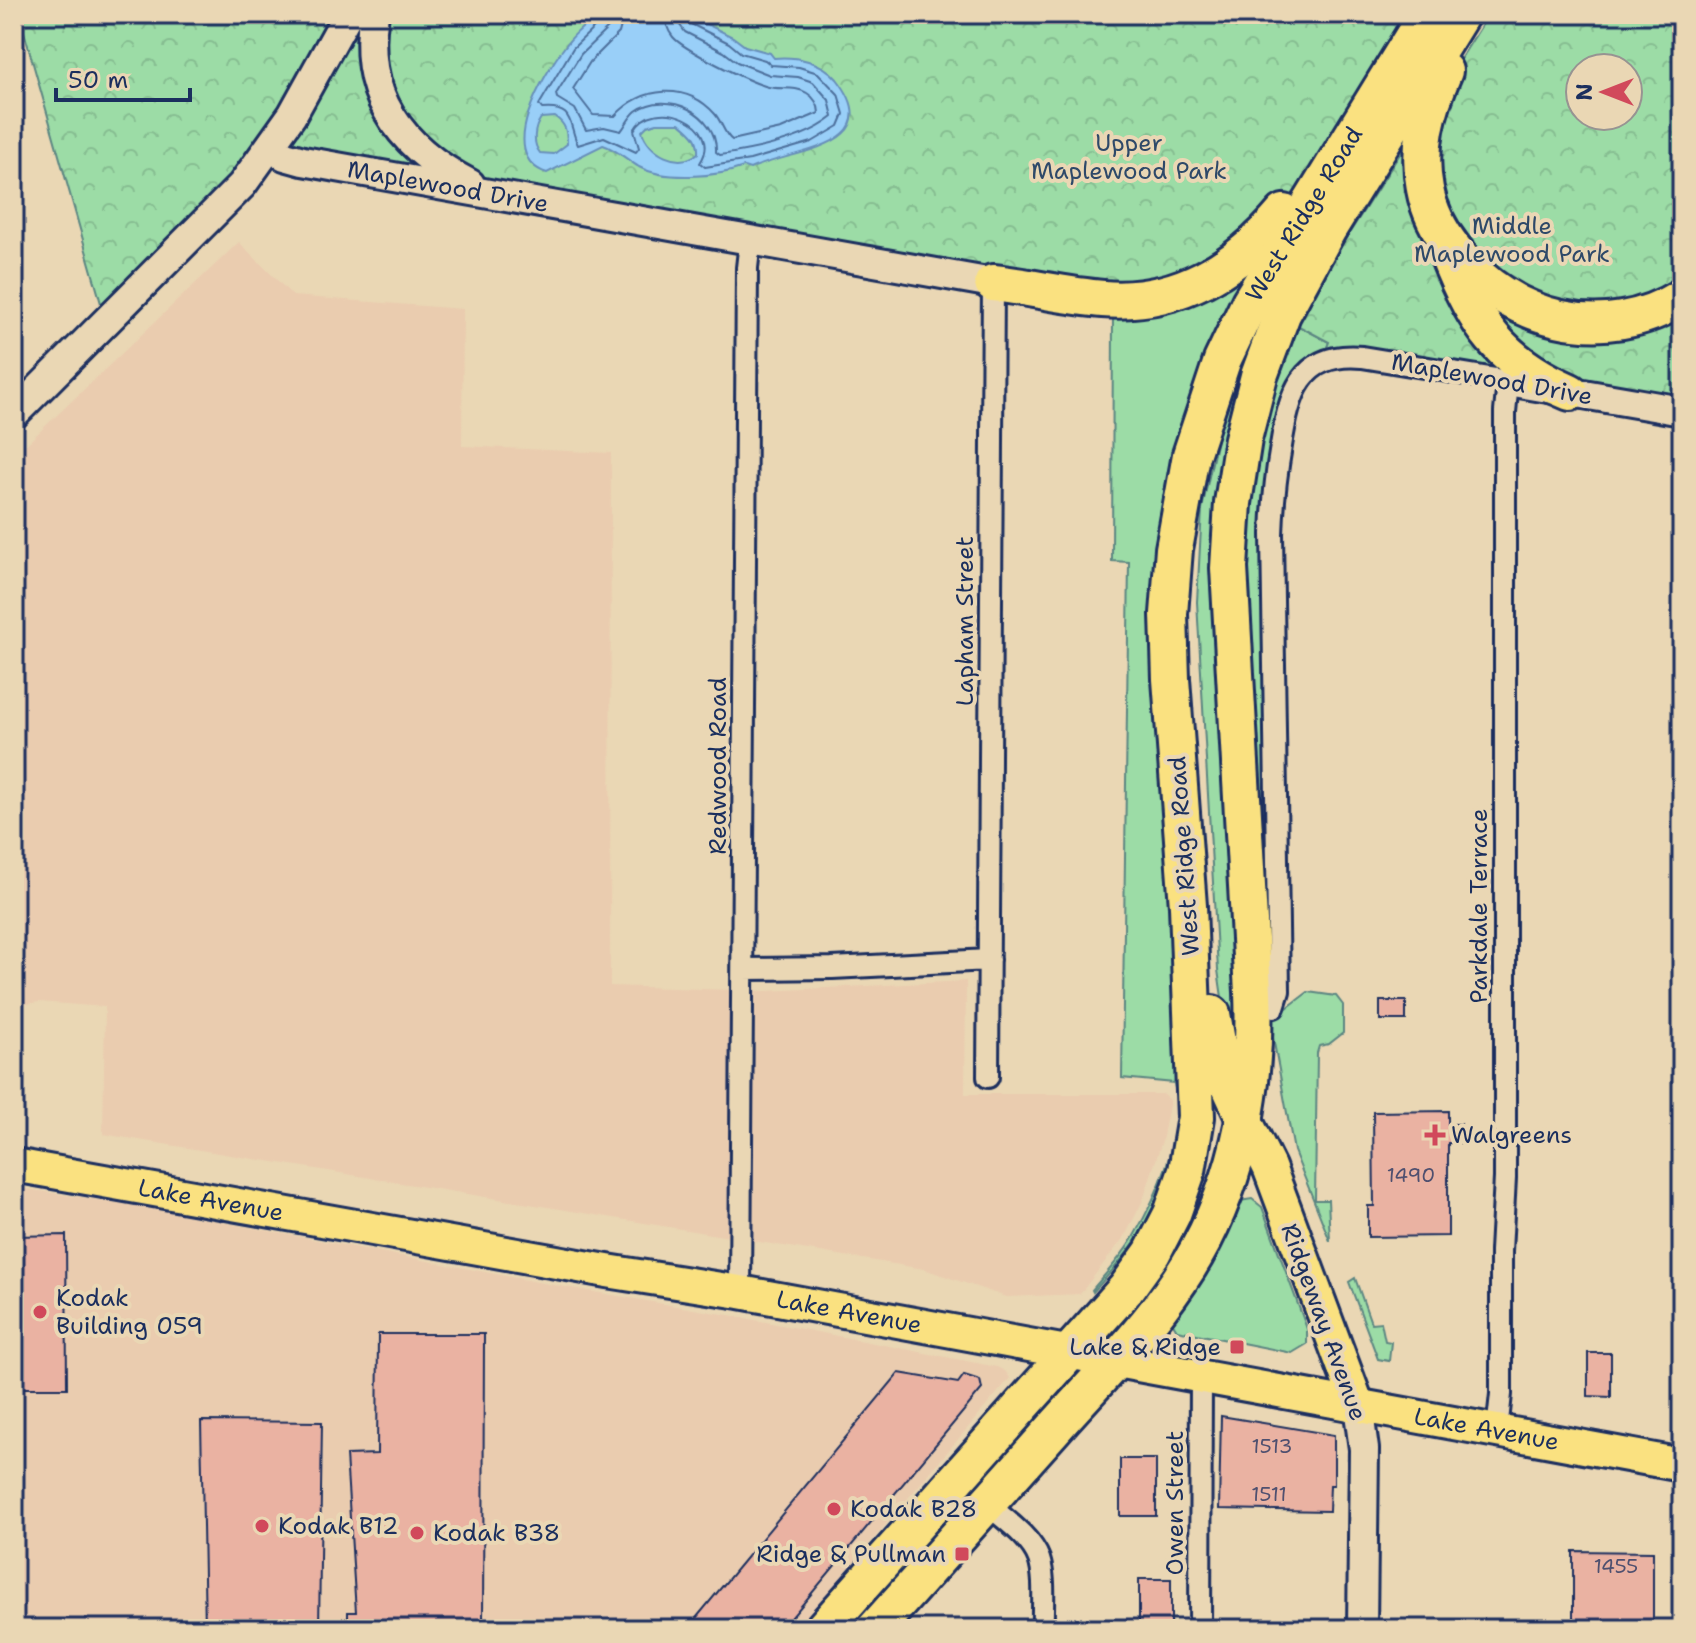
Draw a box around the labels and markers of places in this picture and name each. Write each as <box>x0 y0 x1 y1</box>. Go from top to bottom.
place label: Walgreens <box>1451 1119 1572 1151</box>
marker: Walgreens <box>1426 1126 1444 1144</box>
place label: Kodak Building 059 <box>56 1282 203 1342</box>
marker: Kodak Building 059 <box>31 1303 49 1321</box>
place label: Lake & Ridge <box>1069 1331 1221 1363</box>
marker: Lake & Ridge <box>1228 1338 1246 1356</box>
place label: Kodak B28 <box>850 1493 977 1525</box>
marker: Kodak B28 <box>825 1500 843 1518</box>
place label: Kodak B12 <box>278 1510 399 1542</box>
marker: Kodak B12 <box>253 1517 271 1535</box>
place label: Kodak B38 <box>433 1517 560 1549</box>
marker: Kodak B38 <box>408 1524 426 1542</box>
place label: Ridge & Pullman <box>756 1538 946 1570</box>
marker: Ridge & Pullman <box>953 1545 971 1563</box>

